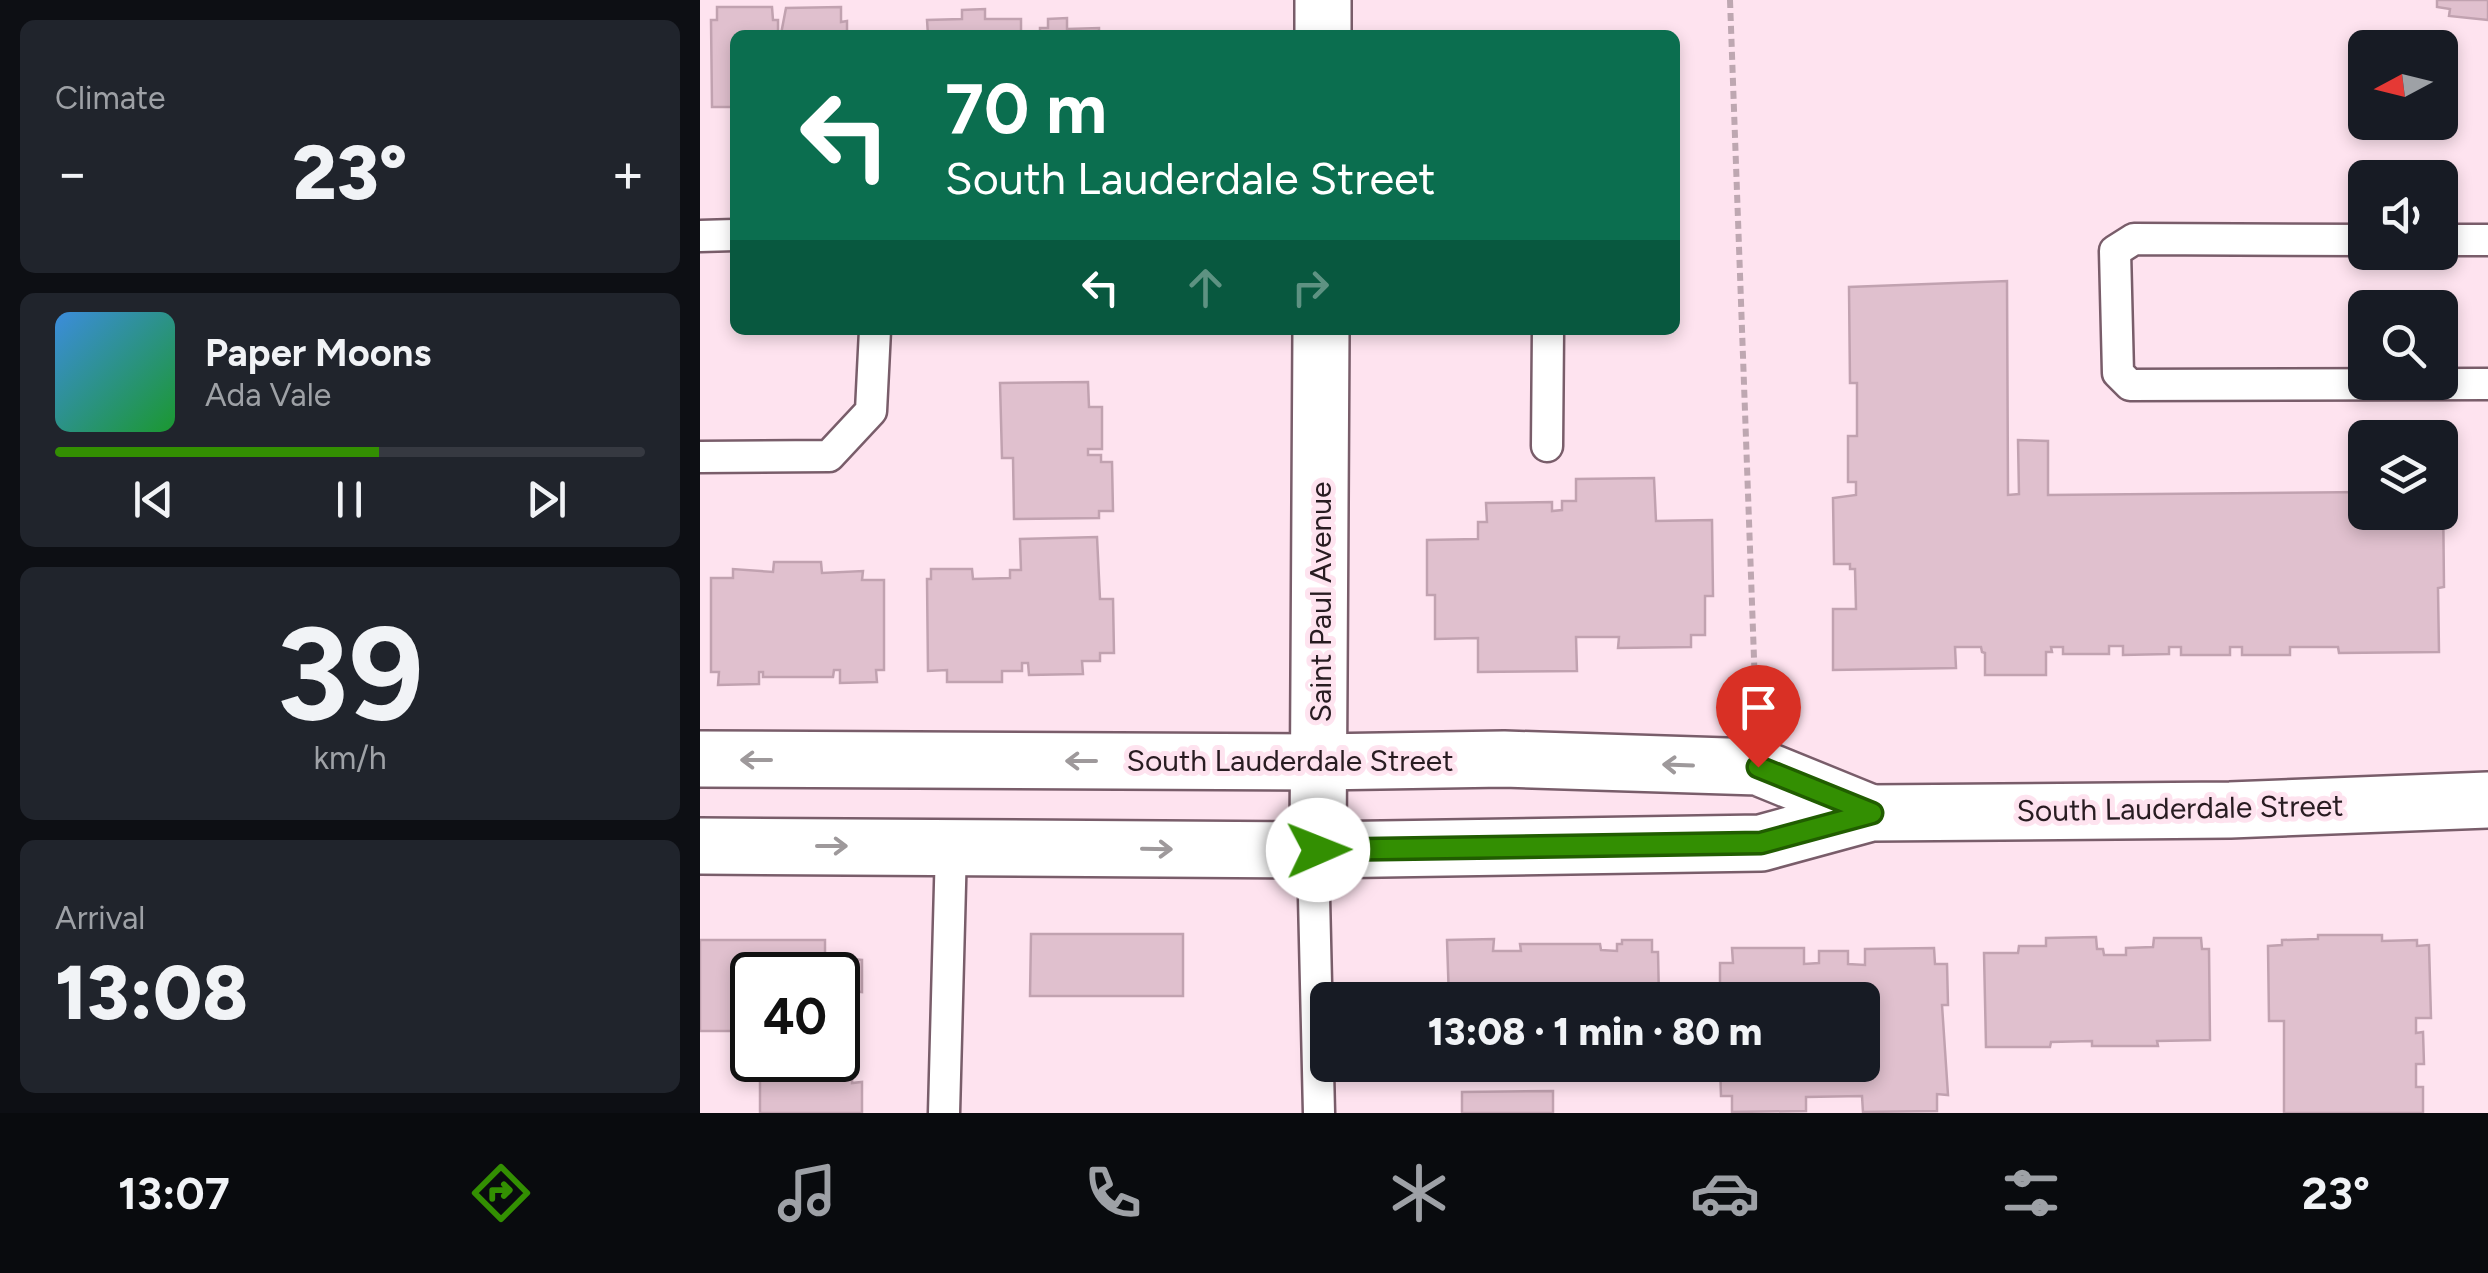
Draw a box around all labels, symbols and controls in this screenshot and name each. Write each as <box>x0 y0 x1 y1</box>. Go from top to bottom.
north arrow <box>2348 30 2458 140</box>
map controls <box>2348 30 2458 530</box>
text: 70 m <box>945 66 1107 151</box>
icon: left <box>780 70 910 200</box>
text: Climate <box>55 79 166 117</box>
text: 23° <box>293 128 407 218</box>
text: − <box>55 140 89 206</box>
text: + <box>611 140 645 206</box>
text: South Lauderdale Street <box>945 151 1436 205</box>
button: sound <box>2348 160 2458 270</box>
icon: left <box>1073 260 1128 315</box>
icon: ahead <box>1178 260 1233 315</box>
icon: right <box>1283 260 1338 315</box>
button: search <box>2348 290 2458 400</box>
text: Paper Moons <box>205 330 431 376</box>
text: Ada Vale <box>205 376 331 414</box>
button: layers <box>2348 420 2458 530</box>
icon: previous <box>126 472 181 527</box>
icon: pause <box>322 472 377 527</box>
icon: next <box>519 472 574 527</box>
street label: Saint Paul Avenue <box>1302 482 1339 722</box>
text: 39 <box>276 596 424 752</box>
pin <box>1716 665 1801 768</box>
icon: arrive <box>1731 680 1786 735</box>
text: km/h <box>313 739 387 777</box>
street label: South Lauderdale Street <box>1126 742 1454 779</box>
one-way arrow <box>741 750 774 770</box>
one-way arrow <box>1066 752 1098 770</box>
one-way arrow <box>1662 755 1694 774</box>
street label: South Lauderdale Street <box>2016 787 2344 829</box>
position arrow <box>1266 798 1370 902</box>
one-way arrow <box>816 836 848 856</box>
one-way arrow <box>1141 839 1173 858</box>
text: Arrival <box>55 899 145 937</box>
text: 13:08 <box>55 948 248 1038</box>
speed limit sign: 40 <box>730 952 860 1082</box>
text: 13:08 · 1 min · 80 m <box>1428 1009 1762 1055</box>
icon: directions <box>466 1158 536 1228</box>
icon: music <box>772 1158 842 1228</box>
icon: phone <box>1078 1158 1148 1228</box>
icon: climate <box>1384 1158 1454 1228</box>
icon: car <box>1690 1158 1760 1228</box>
icon: filters <box>1996 1158 2066 1228</box>
text: 13:07 <box>118 1166 230 1220</box>
text: 23° <box>2302 1166 2370 1220</box>

